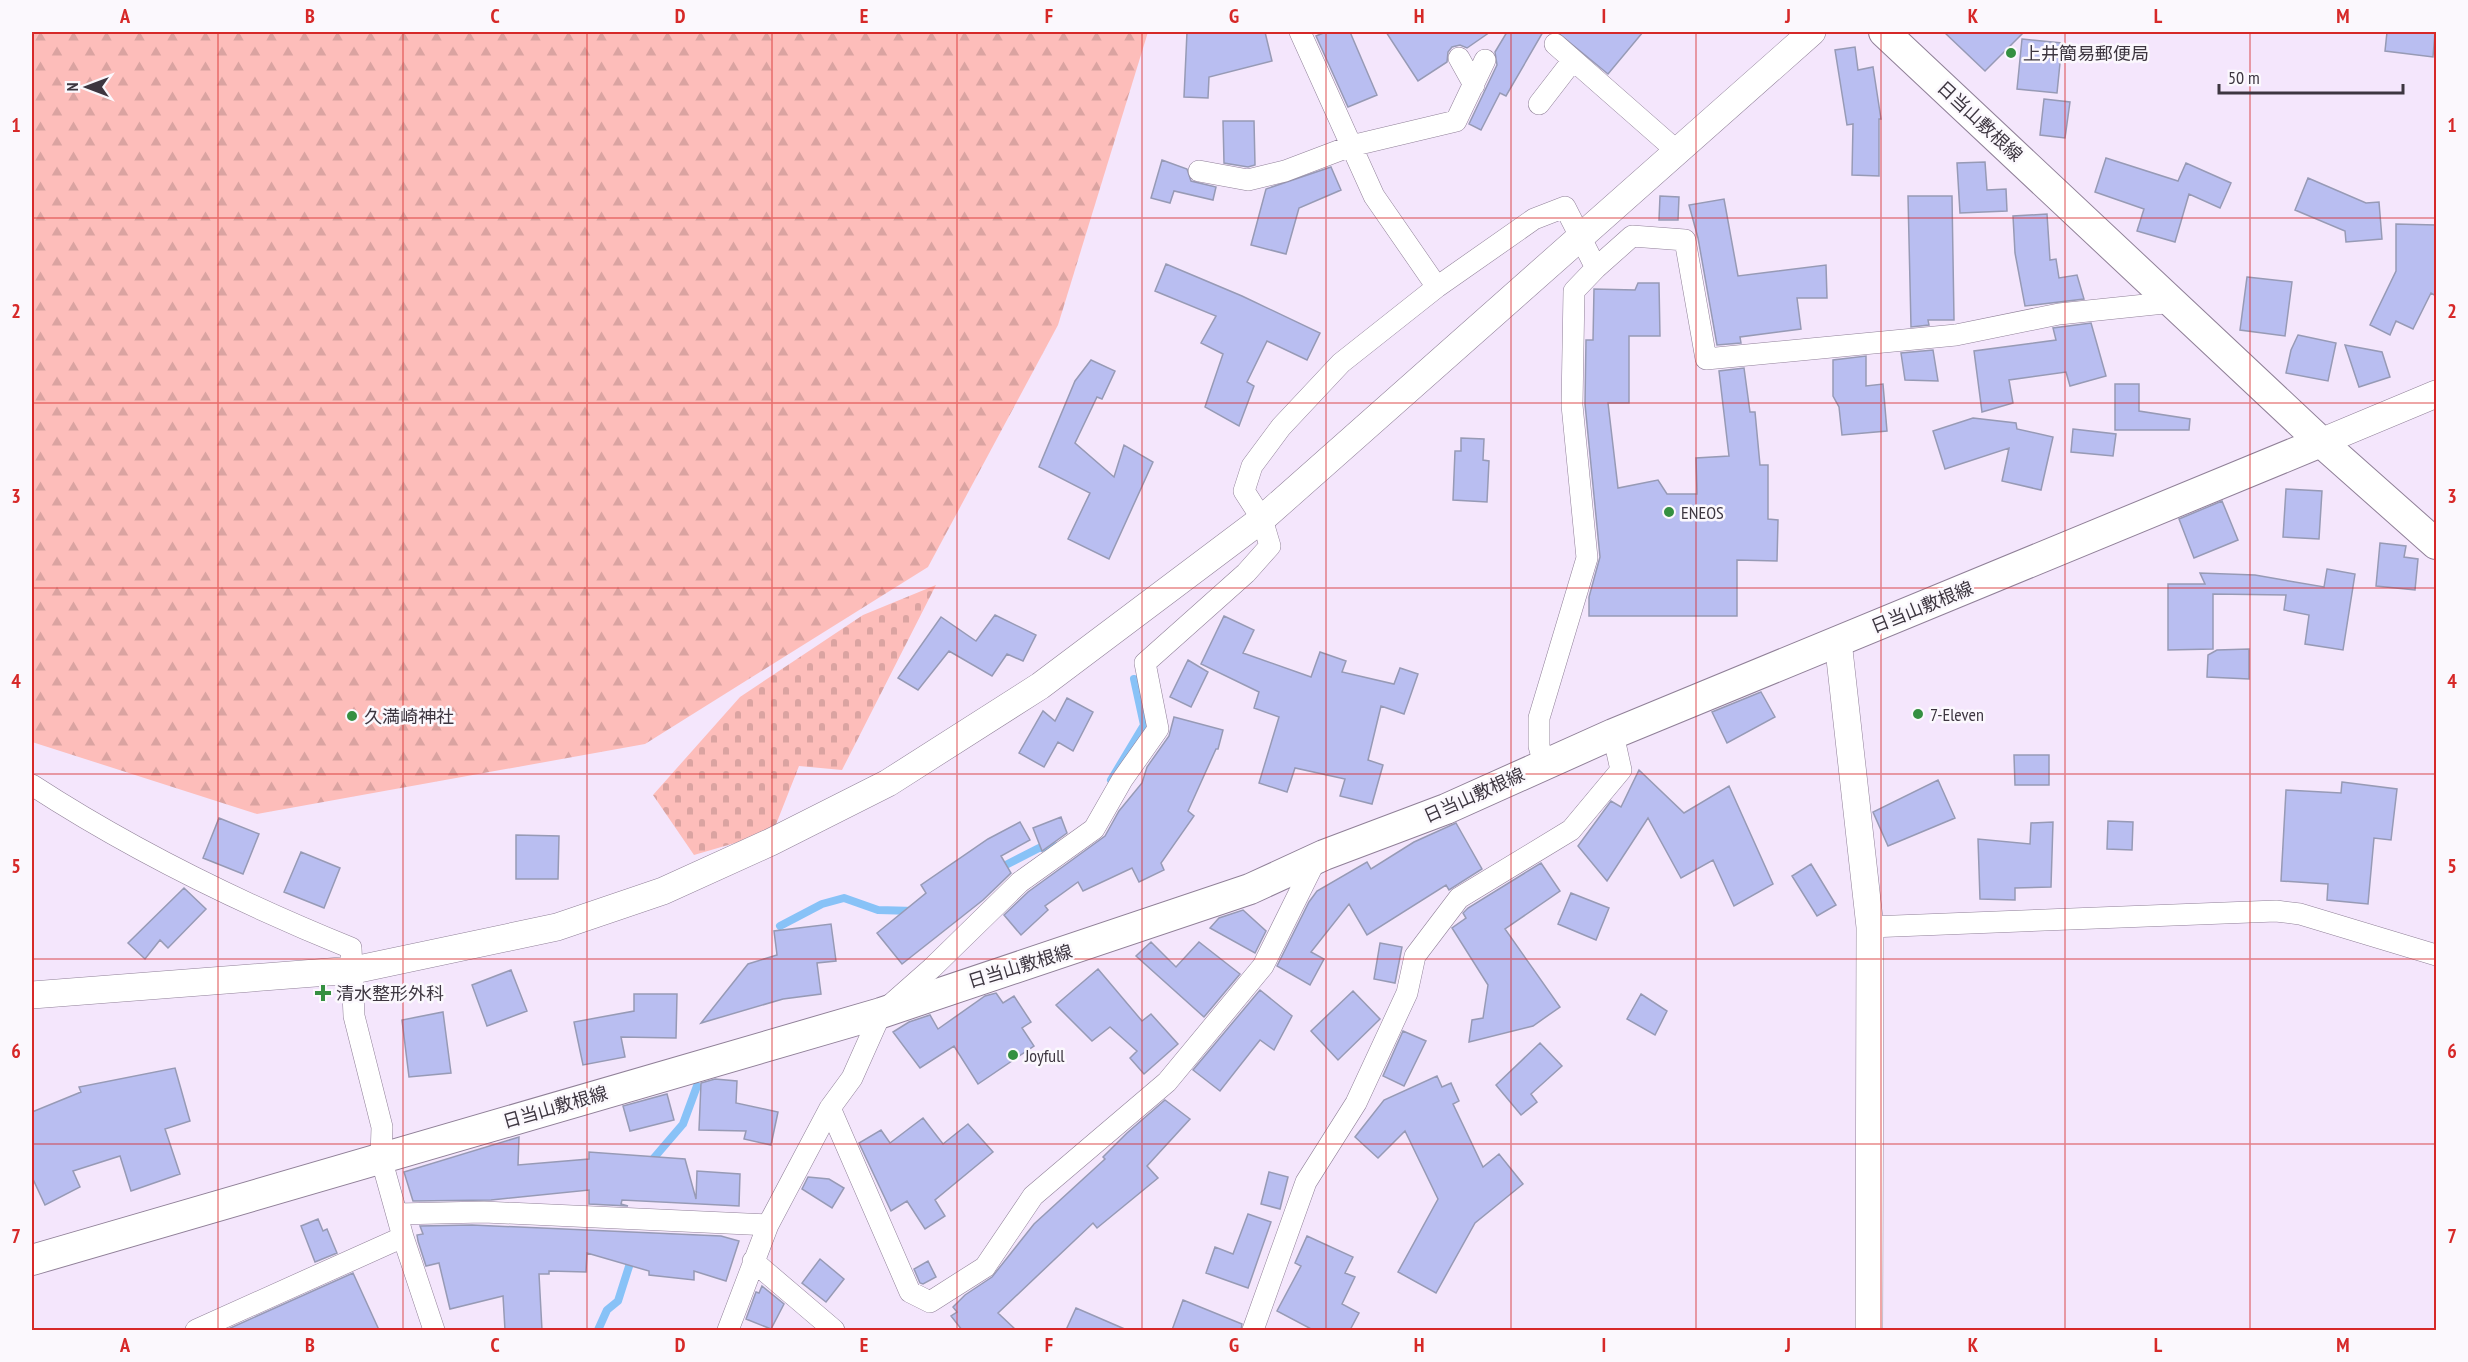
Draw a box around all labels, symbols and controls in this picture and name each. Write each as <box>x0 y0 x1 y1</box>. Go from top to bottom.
text: A <box>119 3 131 29</box>
text: B <box>305 3 315 29</box>
text: C <box>490 3 500 29</box>
text: D <box>675 3 686 29</box>
text: E <box>860 3 868 29</box>
text: F <box>1045 3 1053 29</box>
text: G <box>1229 3 1239 29</box>
text: H <box>1414 3 1424 29</box>
text: I <box>1602 3 1606 29</box>
text: J <box>1784 3 1791 29</box>
text: K <box>1968 3 1979 29</box>
text: L <box>2154 3 2163 29</box>
text: M <box>2336 3 2350 29</box>
place label: 上井簡易郵便局 <box>2023 42 2149 65</box>
marker: 上井簡易郵便局 <box>2004 46 2018 60</box>
north arrow <box>57 57 117 117</box>
scale bar <box>2219 57 2404 95</box>
text: 50 m <box>2228 66 2260 89</box>
street label: 日当山敷根線 <box>1933 76 2027 166</box>
text: N <box>62 83 82 91</box>
text: 1 <box>11 112 21 138</box>
text: 1 <box>2447 112 2457 138</box>
text: 2 <box>11 298 21 324</box>
text: 2 <box>2447 298 2457 324</box>
text: 3 <box>11 483 21 509</box>
text: 3 <box>2447 483 2457 509</box>
place label: ENEOS <box>1681 501 1724 524</box>
marker: ENEOS <box>1662 505 1676 519</box>
street label: 日当山敷根線 <box>1868 576 1976 638</box>
text: 4 <box>11 668 21 694</box>
text: 4 <box>2447 668 2457 694</box>
place label: 7-Eleven <box>1930 703 1984 726</box>
place label: 久満崎神社 <box>364 705 454 728</box>
marker: 7-Eleven <box>1911 707 1925 721</box>
marker: 久満崎神社 <box>345 709 359 723</box>
street label: 日当山敷根線 <box>1420 763 1528 827</box>
text: 5 <box>11 853 21 879</box>
text: 5 <box>2447 853 2457 879</box>
street label: 日当山敷根線 <box>965 939 1075 993</box>
place label: 清水整形外科 <box>336 982 444 1005</box>
marker: 清水整形外科 <box>314 984 332 1002</box>
text: 6 <box>11 1038 21 1064</box>
text: 6 <box>2447 1038 2457 1064</box>
place label: Joyfull <box>1024 1044 1065 1067</box>
marker: Joyfull <box>1006 1048 1020 1062</box>
street label: 日当山敷根線 <box>500 1081 610 1133</box>
text: 7 <box>11 1223 21 1249</box>
text: 7 <box>2447 1223 2457 1249</box>
text: A <box>119 1332 131 1358</box>
text: B <box>305 1332 315 1358</box>
text: C <box>490 1332 500 1358</box>
text: D <box>675 1332 686 1358</box>
text: E <box>860 1332 868 1358</box>
text: F <box>1045 1332 1053 1358</box>
text: G <box>1229 1332 1239 1358</box>
text: H <box>1414 1332 1424 1358</box>
text: I <box>1602 1332 1606 1358</box>
text: J <box>1784 1332 1791 1358</box>
text: K <box>1968 1332 1979 1358</box>
text: L <box>2154 1332 2163 1358</box>
text: M <box>2336 1332 2350 1358</box>

